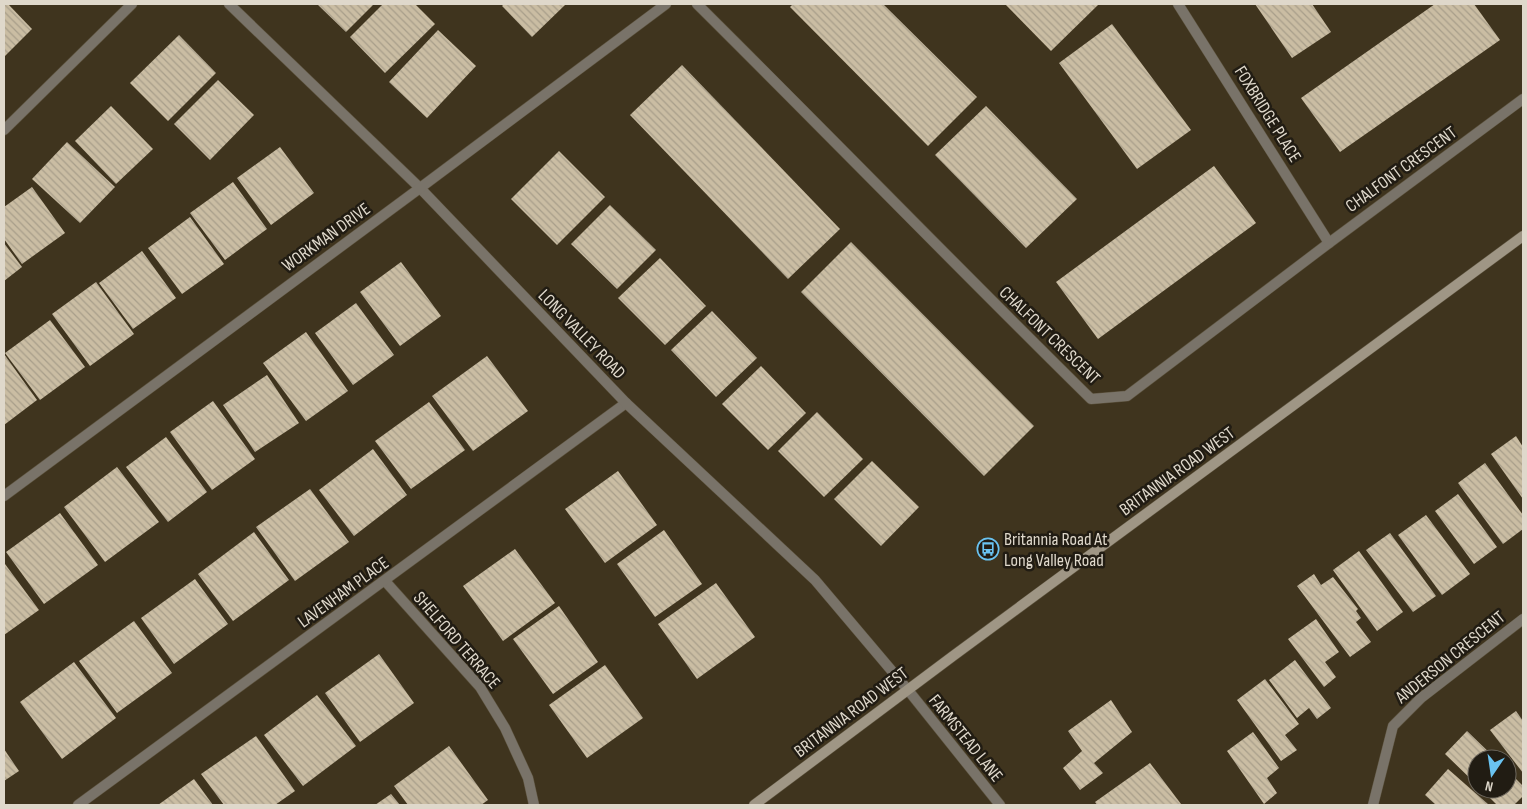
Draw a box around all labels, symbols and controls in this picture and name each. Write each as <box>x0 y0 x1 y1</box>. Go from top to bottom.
street label: FOXBRIDGE PLACE <box>1230 62 1305 166</box>
street label: CHALFONT CRESCENT <box>1342 122 1461 217</box>
street label: WORKMAN DRIVE <box>278 198 374 276</box>
street label: CHALFONT CRESCENT <box>995 282 1104 389</box>
street label: LONG VALLEY ROAD <box>534 285 630 383</box>
street label: BRITANNIA ROAD WEST <box>1116 423 1239 520</box>
place label: Britannia Road At Long Valley Road <box>1004 529 1108 571</box>
bus stop icon: Britannia Road At Long Valley Road <box>976 537 1000 561</box>
street label: LAVENHAM PLACE <box>294 552 393 632</box>
street label: SHELFORD TERRACE <box>409 588 504 693</box>
street label: ANDERSON CRESCENT <box>1391 607 1509 709</box>
street label: BRITANNIA ROAD WEST <box>790 663 912 762</box>
street label: FARMSTEAD LANE <box>924 690 1007 786</box>
north arrow <box>1467 749 1517 799</box>
text: N <box>1484 777 1495 795</box>

